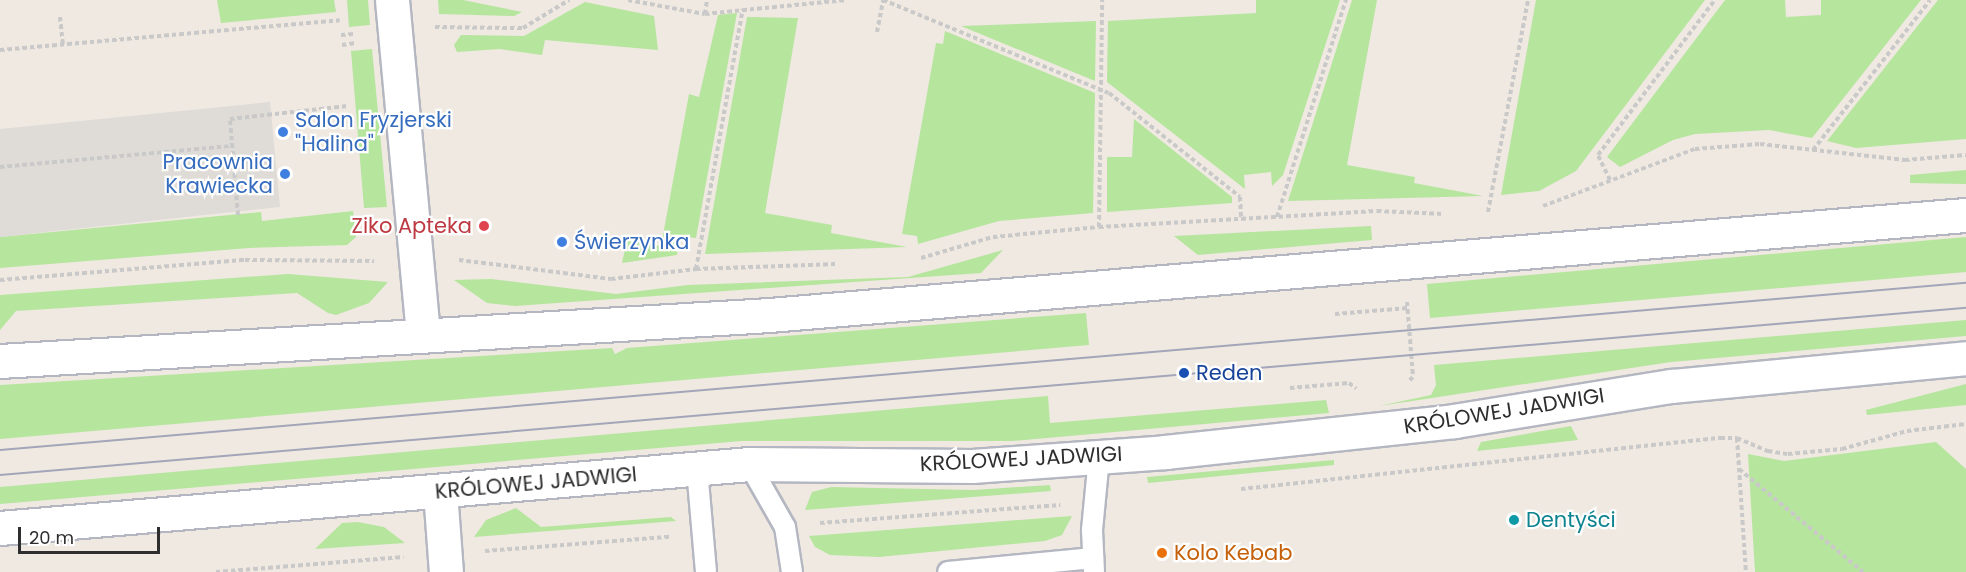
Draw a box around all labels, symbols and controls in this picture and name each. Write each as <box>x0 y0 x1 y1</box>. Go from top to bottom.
place label: Salon Fryzjerski "Halina" <box>295 107 452 157</box>
marker: Salon Fryzjerski "Halina" <box>276 125 290 139</box>
place label: Pracownia Krawiecka <box>163 149 273 199</box>
marker: Pracownia Krawiecka <box>278 167 292 181</box>
place label: Ziko Apteka <box>352 213 472 239</box>
marker: Ziko Apteka <box>477 219 491 233</box>
place label: Świerzynka <box>574 229 689 255</box>
marker: Świerzynka <box>555 235 569 249</box>
place label: Reden <box>1196 360 1262 386</box>
marker: Reden <box>1177 366 1191 380</box>
street label: KRÓLOWEJ JADWIGI <box>1402 383 1606 439</box>
street label: KRÓLOWEJ JADWIGI <box>919 441 1123 477</box>
street label: KRÓLOWEJ JADWIGI <box>434 462 638 504</box>
place label: Dentyści <box>1526 507 1616 533</box>
marker: Dentyści <box>1507 513 1521 527</box>
scale bar <box>21 515 164 553</box>
text: 20 m <box>29 525 74 550</box>
place label: Kolo Kebab <box>1174 540 1292 566</box>
marker: Kolo Kebab <box>1155 546 1169 560</box>

